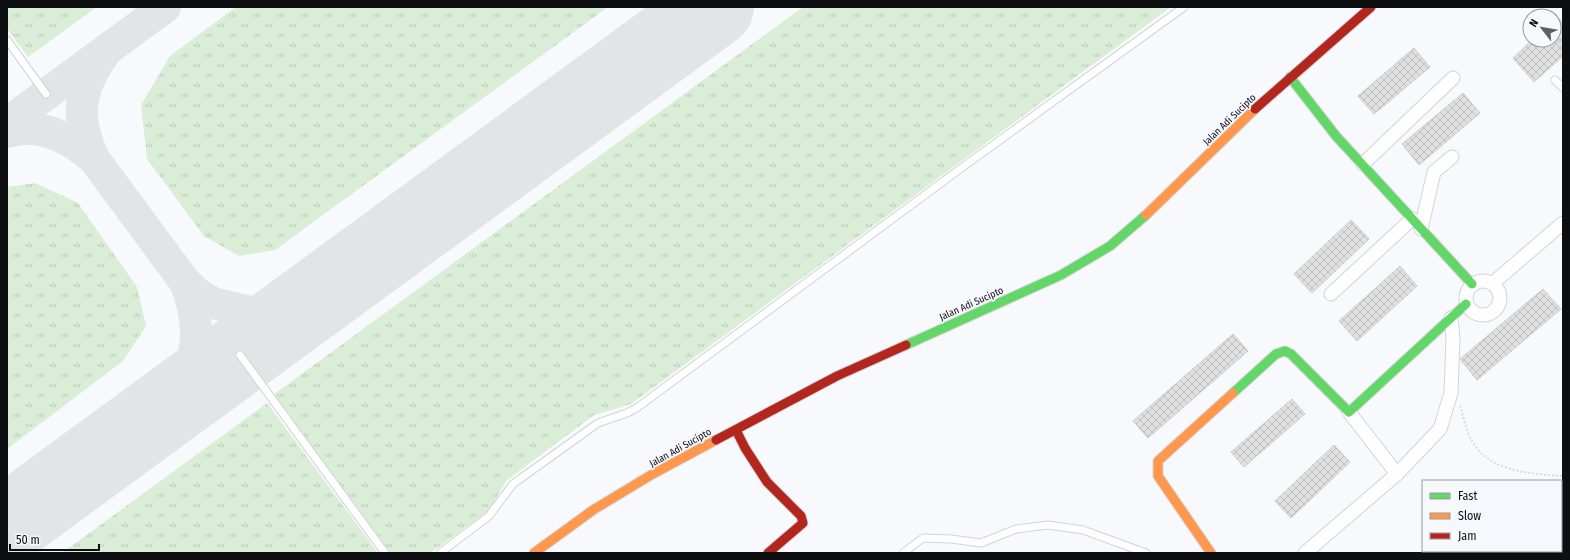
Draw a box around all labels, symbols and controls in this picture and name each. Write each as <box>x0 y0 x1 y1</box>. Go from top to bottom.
north arrow <box>1522 8 1562 48</box>
text: N <box>1527 17 1541 29</box>
street label: Jalan Adi Sucipto <box>1201 91 1259 148</box>
street label: Jalan Adi Sucipto <box>938 284 1005 323</box>
street label: Jalan Adi Sucipto <box>647 426 713 470</box>
legend <box>1422 480 1562 552</box>
text: Fast <box>1458 489 1477 503</box>
text: Slow <box>1458 509 1481 523</box>
scale bar <box>10 526 99 552</box>
text: Jam <box>1458 529 1476 543</box>
text: 50 m <box>16 533 40 547</box>

